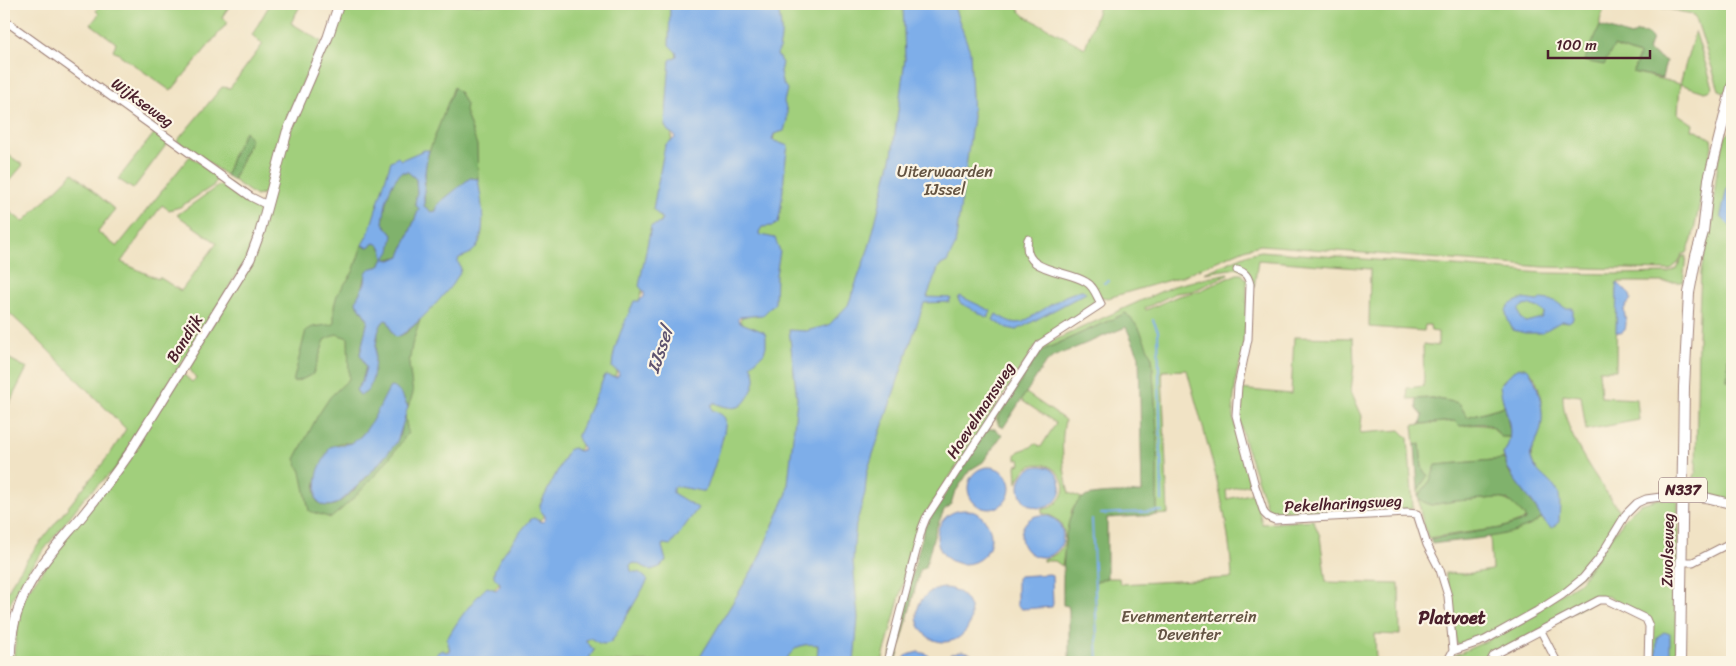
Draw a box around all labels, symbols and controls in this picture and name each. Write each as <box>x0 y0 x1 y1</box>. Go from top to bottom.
scale bar <box>1548 28 1651 60</box>
text: 100 m <box>1556 32 1597 58</box>
street label: Wijkseweg <box>105 69 180 135</box>
park label: Uiterwaarden IJssel <box>897 157 993 204</box>
street label: Bandijk <box>158 308 211 368</box>
water label: IJssel <box>637 319 684 378</box>
street label: Hoevelmansweg <box>938 356 1023 465</box>
road number: N337 <box>1659 478 1707 502</box>
street label: Pekelharingsweg <box>1283 486 1403 521</box>
street label: Zwolseweg <box>1652 513 1683 587</box>
park label: Evenmententerrein Deventer <box>1121 602 1257 649</box>
district label: Platvoet <box>1418 602 1486 634</box>

